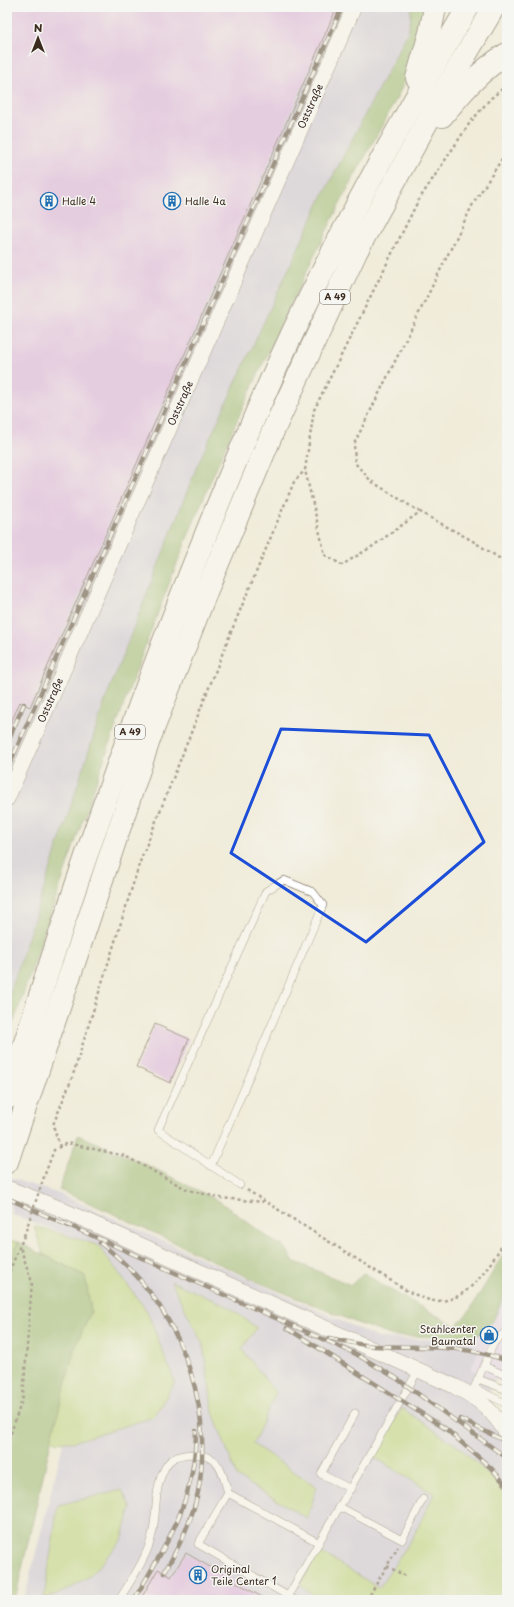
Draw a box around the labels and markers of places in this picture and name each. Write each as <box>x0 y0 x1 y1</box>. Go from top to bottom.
building icon: Halle 4 <box>39 191 59 211</box>
building icon: Halle 4a <box>162 191 182 211</box>
place label: Halle 4 <box>62 193 97 208</box>
place label: Halle 4a <box>185 193 226 208</box>
place label: Stahlcenter Baunatal <box>420 1321 476 1348</box>
shop icon: Stahlcenter Baunatal <box>479 1325 499 1345</box>
place label: Original Teile Center 1 <box>211 1561 277 1588</box>
building icon: Original Teile Center 1 <box>188 1565 208 1585</box>

